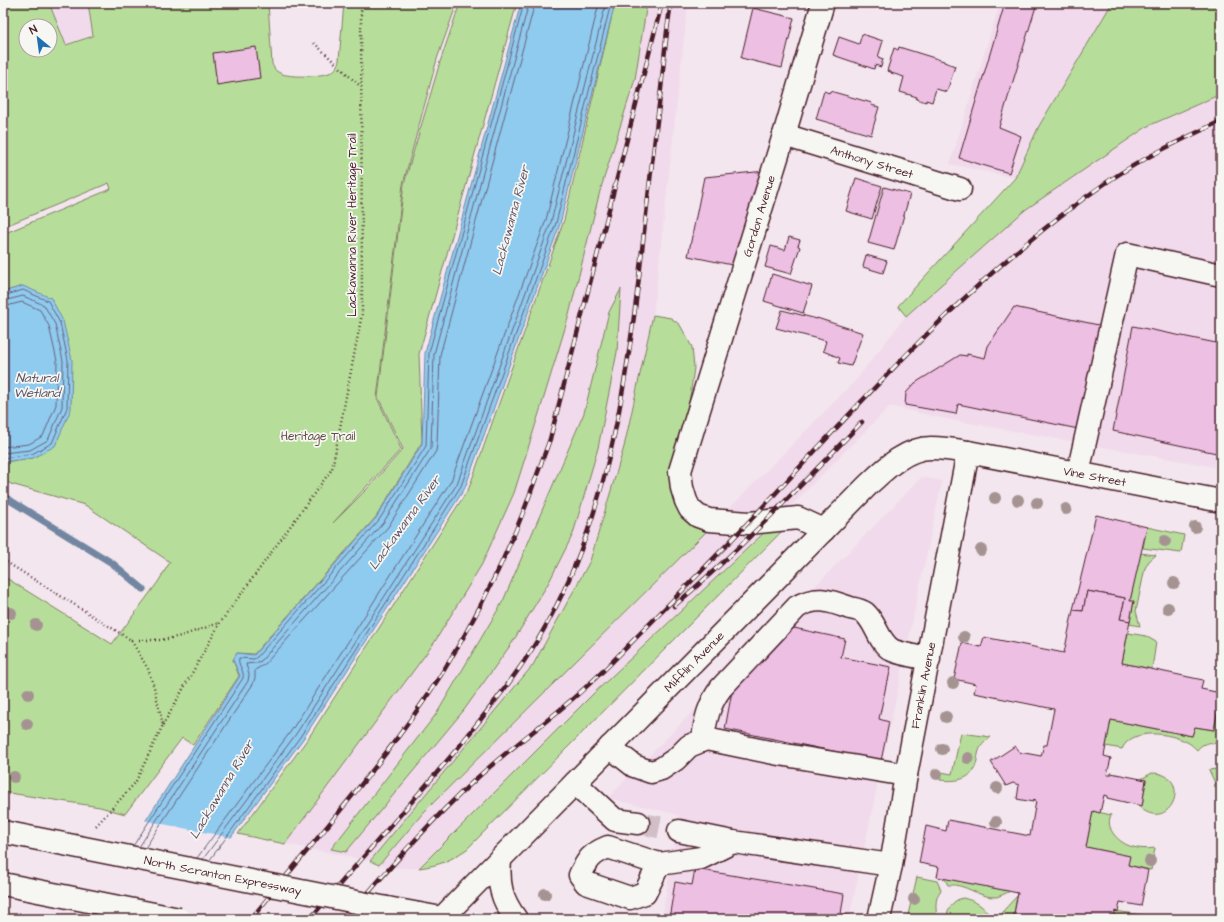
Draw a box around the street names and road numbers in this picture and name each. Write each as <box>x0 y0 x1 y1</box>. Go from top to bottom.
street label: Lackawanna River Heritage Trail <box>344 133 362 317</box>
street label: Anthony Street <box>828 142 915 183</box>
street label: Gordon Avenue <box>739 173 780 259</box>
street label: Vine Street <box>1062 463 1128 491</box>
street label: Mifflin Avenue <box>661 627 729 696</box>
street label: Franklin Avenue <box>907 640 940 730</box>
street label: North Scranton Expressway <box>142 852 303 901</box>

